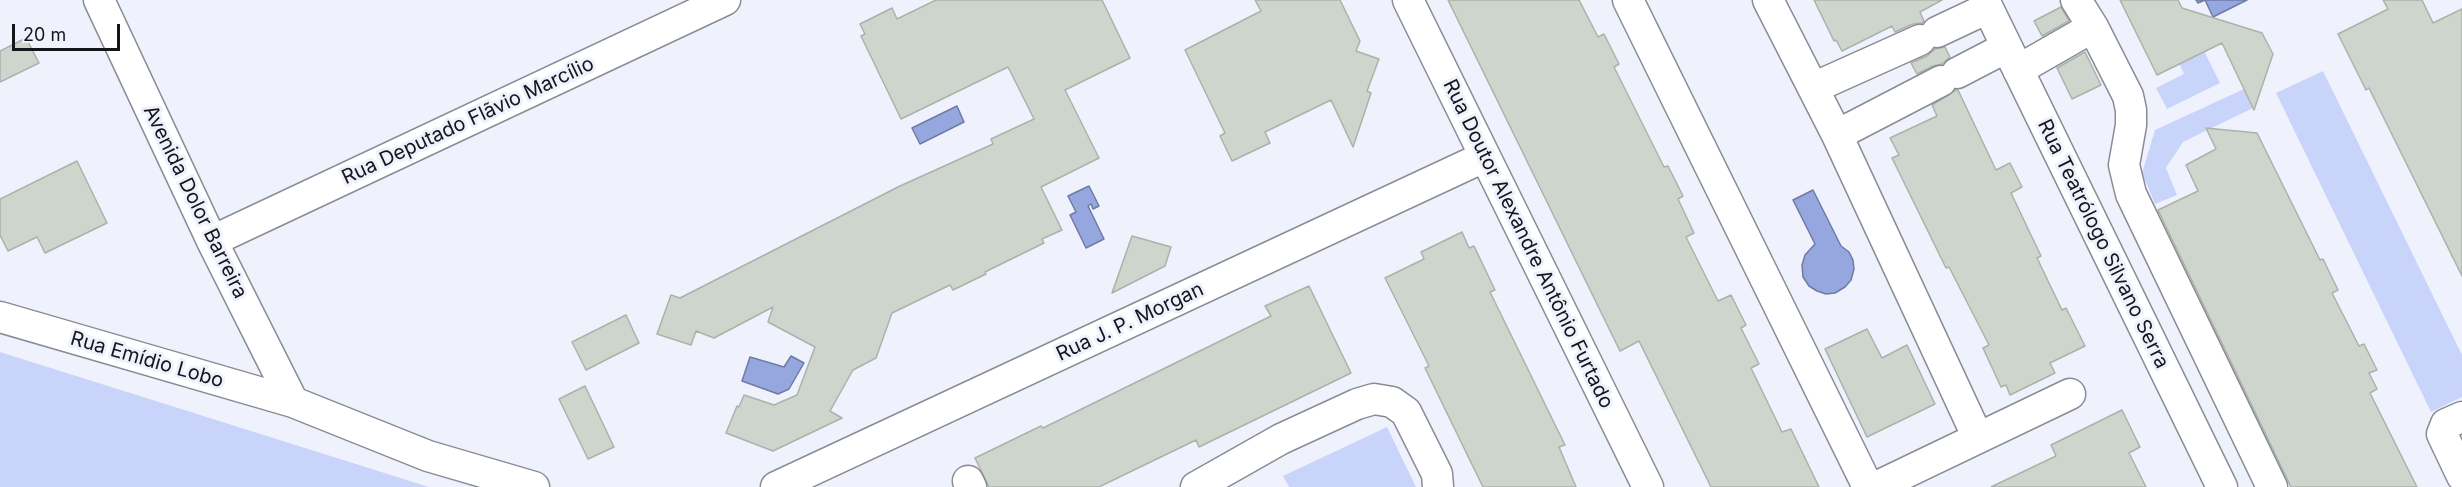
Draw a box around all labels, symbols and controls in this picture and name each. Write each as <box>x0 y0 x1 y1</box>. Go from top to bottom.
scale bar <box>15 12 123 50</box>
text: 20 m <box>23 24 66 45</box>
street label: Rua Deputado Flãvio Marcílio <box>338 52 598 190</box>
street label: Rua Doutor Alexandre Antônio Furtado <box>1438 76 1618 412</box>
street label: Avenida Dolor Barreira <box>138 102 252 302</box>
street label: Rua Teatrólogo Silvano Serra <box>2032 116 2174 372</box>
street label: Rua J. P. Morgan <box>1053 277 1207 367</box>
street label: Rua Emídio Lobo <box>68 327 226 393</box>

